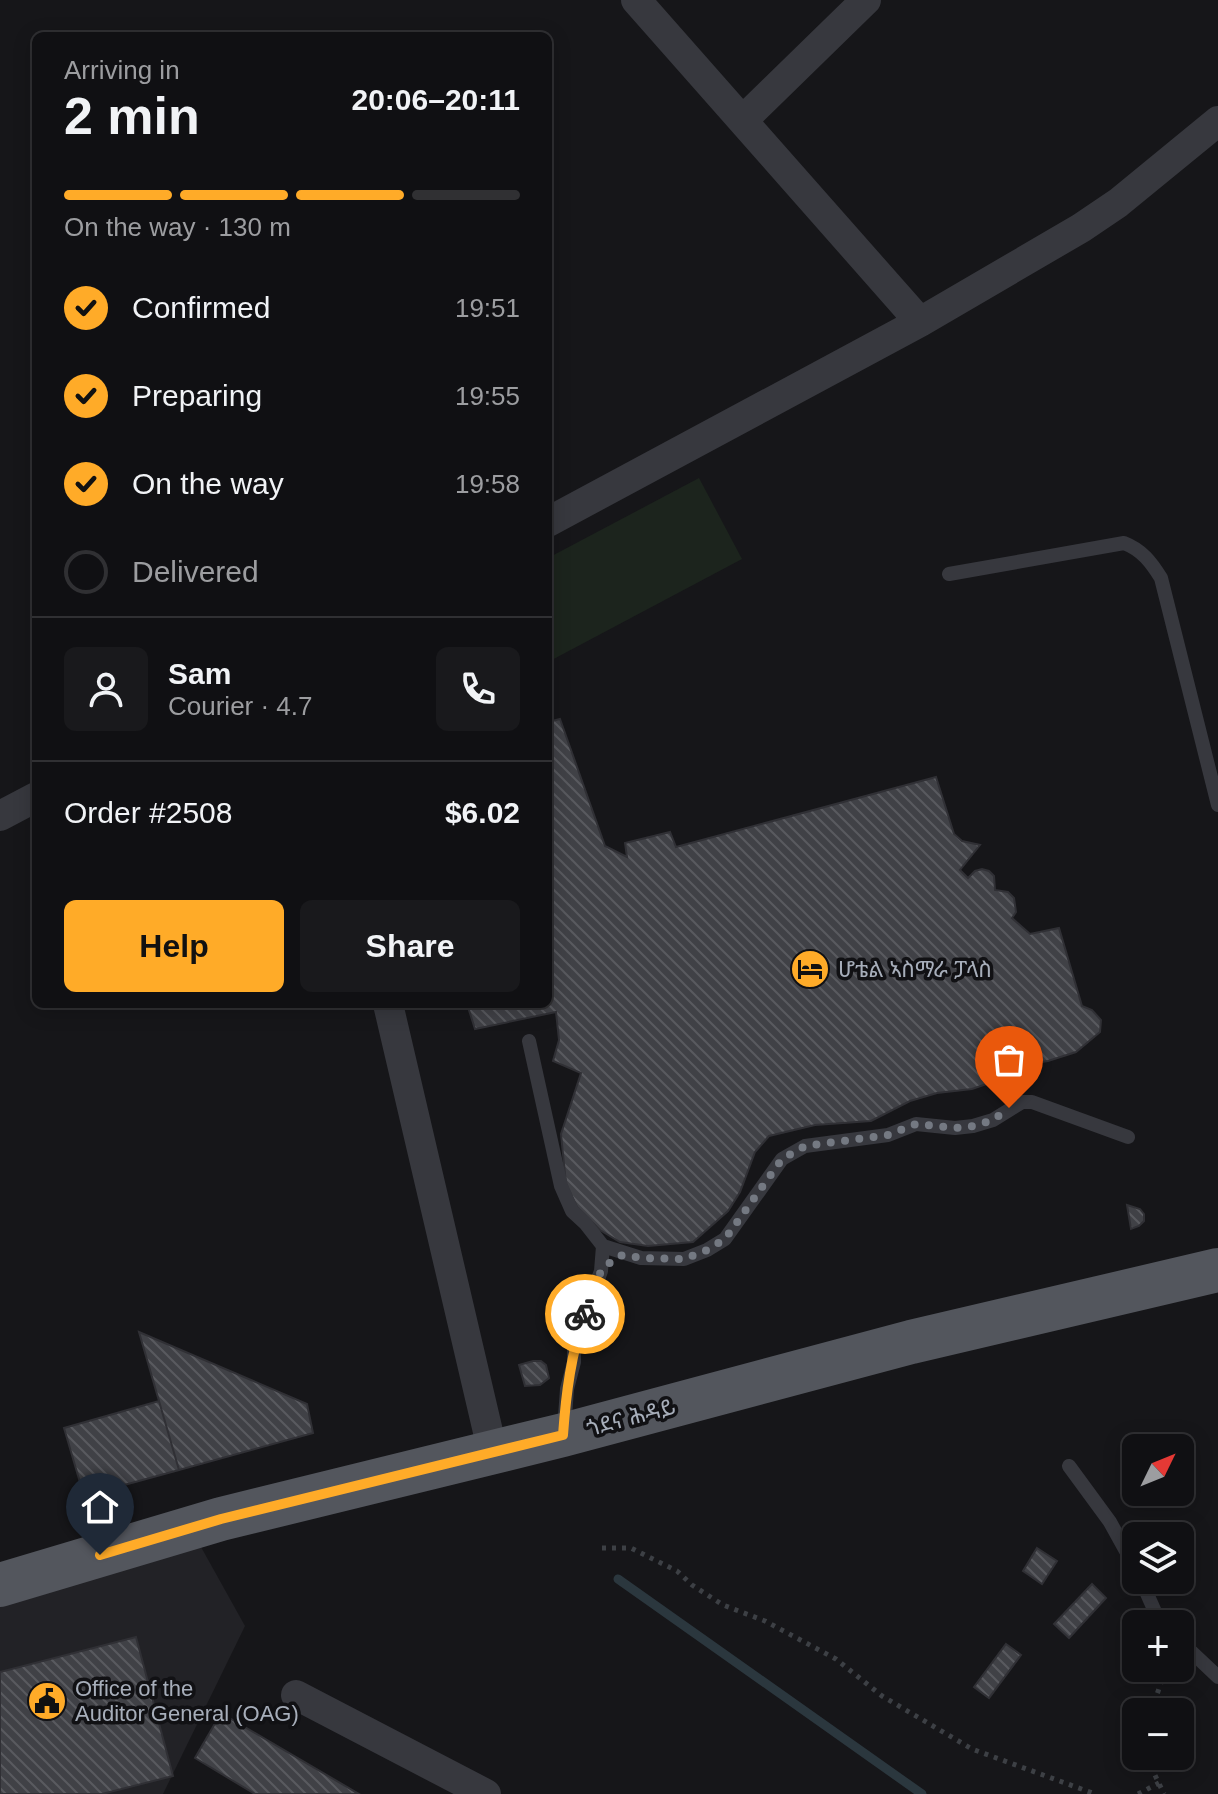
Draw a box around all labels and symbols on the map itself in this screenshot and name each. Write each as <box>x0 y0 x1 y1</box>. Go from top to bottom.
hotel icon: ሆቴል ኣስማራ ፓላስ <box>789 948 831 990</box>
place label: ሆቴል ኣስማራ ፓላስ <box>838 957 992 982</box>
pin <box>975 1026 1043 1108</box>
courier <box>545 1274 625 1354</box>
street label: ጎደና ሕዳይ <box>584 1394 678 1441</box>
north arrow <box>1122 1434 1194 1506</box>
pin <box>66 1473 134 1555</box>
place label: Office of the Auditor General (OAG) <box>75 1676 299 1726</box>
public building icon: Office of the Auditor General (OAG) <box>26 1680 68 1722</box>

